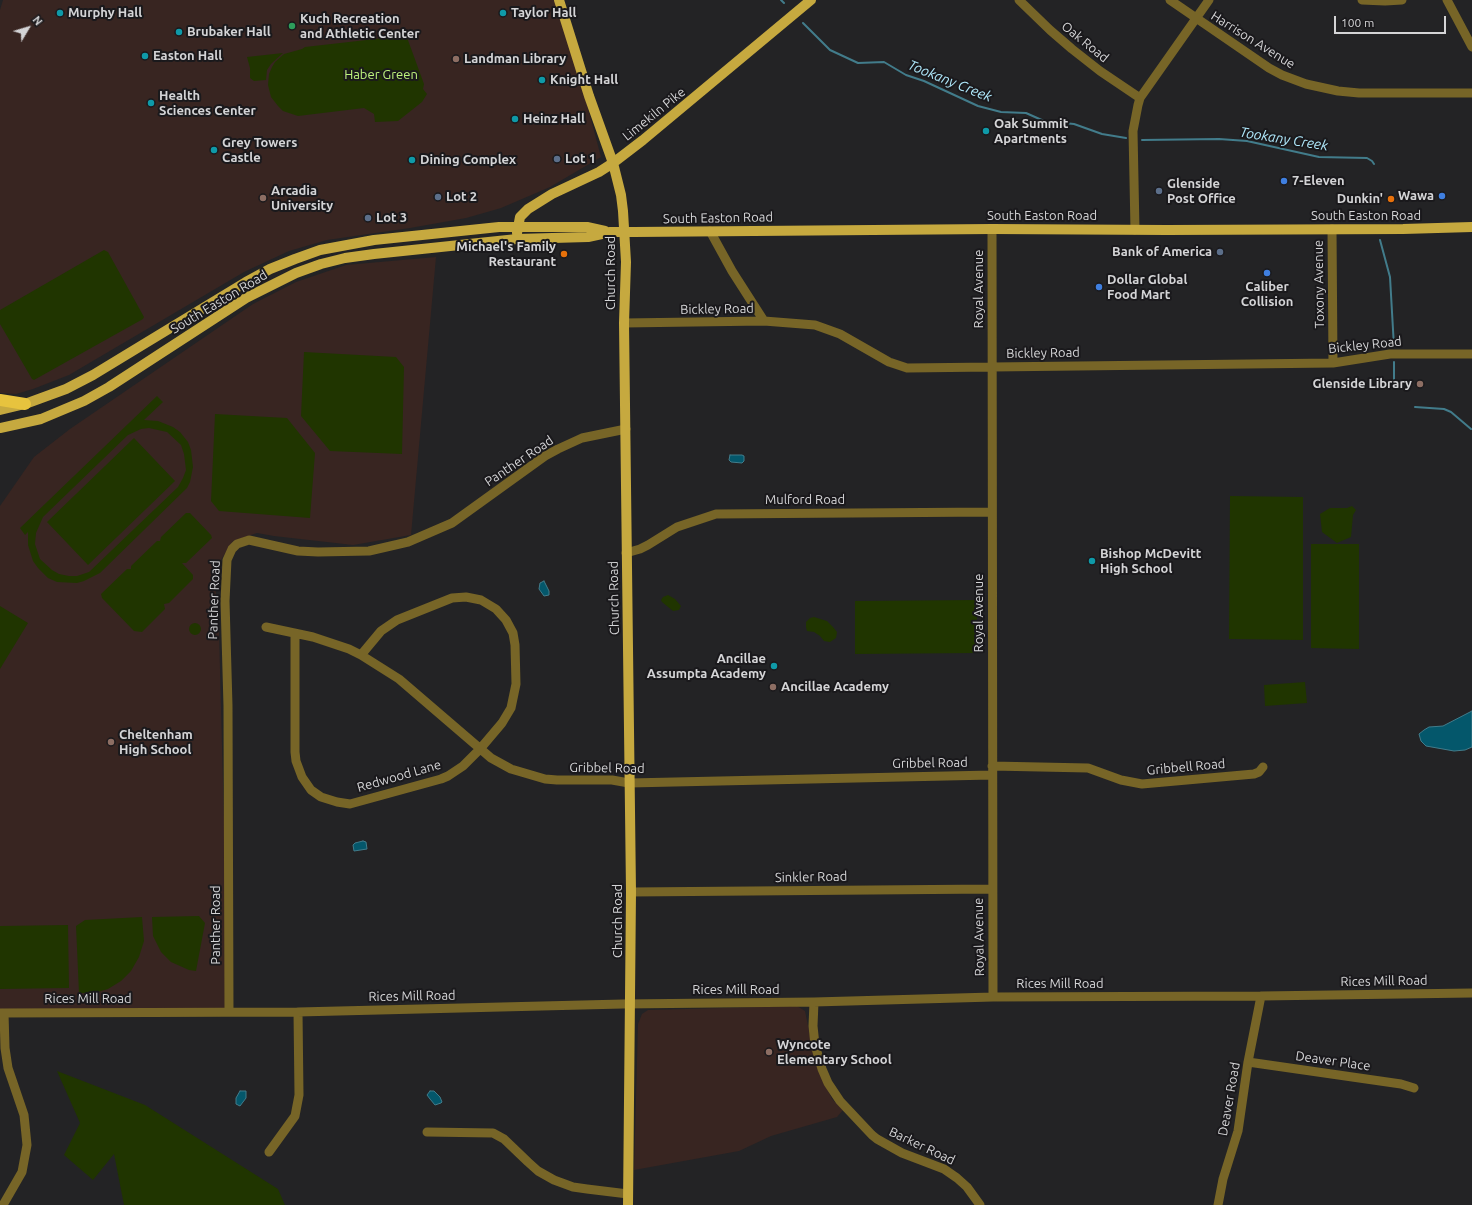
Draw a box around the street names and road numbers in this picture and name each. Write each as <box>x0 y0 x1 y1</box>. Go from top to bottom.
street label: Harrison Avenue <box>1208 8 1298 72</box>
street label: Oak Road <box>1058 18 1112 66</box>
street label: Limekiln Pike <box>619 84 689 144</box>
street label: South Easton Road <box>987 208 1097 224</box>
street label: South Easton Road <box>1311 208 1421 224</box>
street label: South Easton Road <box>663 209 773 227</box>
street label: Church Road <box>603 236 619 310</box>
street label: Toxony Avenue <box>1310 240 1328 328</box>
street label: Royal Avenue <box>971 250 987 328</box>
street label: South Easton Road <box>168 267 270 337</box>
street label: Bickley Road <box>680 301 754 317</box>
street label: Bickley Road <box>1327 333 1403 357</box>
street label: Bickley Road <box>1006 345 1080 361</box>
street label: Panther Road <box>482 432 556 490</box>
street label: Mulford Road <box>765 492 845 508</box>
street label: Panther Road <box>205 560 223 640</box>
street label: Church Road <box>606 561 622 635</box>
street label: Royal Avenue <box>971 574 987 652</box>
street label: Gribbel Road <box>892 755 968 771</box>
street label: Gribbell Road <box>1146 756 1226 778</box>
street label: Redwood Lane <box>355 757 443 795</box>
street label: Gribbel Road <box>569 760 645 776</box>
street label: Sinkler Road <box>775 869 847 885</box>
street label: Church Road <box>610 884 626 958</box>
street label: Panther Road <box>208 885 224 965</box>
street label: Royal Avenue <box>971 897 987 977</box>
street label: Rices Mill Road <box>1340 972 1428 990</box>
street label: Rices Mill Road <box>1016 976 1104 992</box>
street label: Rices Mill Road <box>692 982 780 998</box>
street label: Rices Mill Road <box>368 987 456 1005</box>
street label: Rices Mill Road <box>44 991 132 1007</box>
street label: Deaver Place <box>1295 1048 1371 1074</box>
street label: Deaver Road <box>1215 1061 1243 1137</box>
street label: Barker Road <box>886 1124 958 1168</box>

